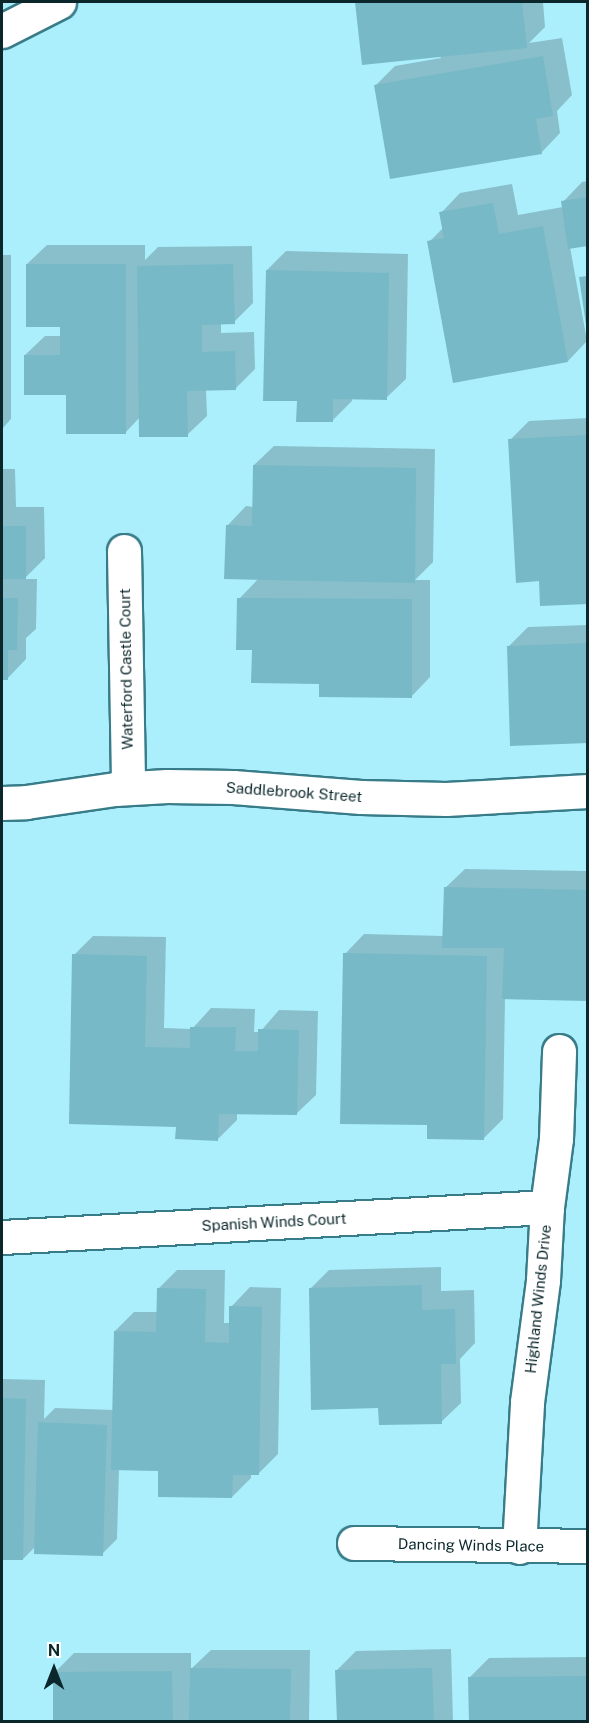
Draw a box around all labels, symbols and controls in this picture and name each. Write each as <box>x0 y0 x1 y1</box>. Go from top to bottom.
street label: Waterford Castle Court <box>116 588 136 750</box>
street label: Saddlebrook Street <box>225 778 363 806</box>
street label: Spanish Winds Court <box>201 1209 347 1235</box>
street label: Highland Winds Drive <box>521 1223 555 1375</box>
street label: Dancing Winds Place <box>397 1535 545 1555</box>
north arrow <box>24 1639 84 1699</box>
text: N <box>48 1641 60 1660</box>

